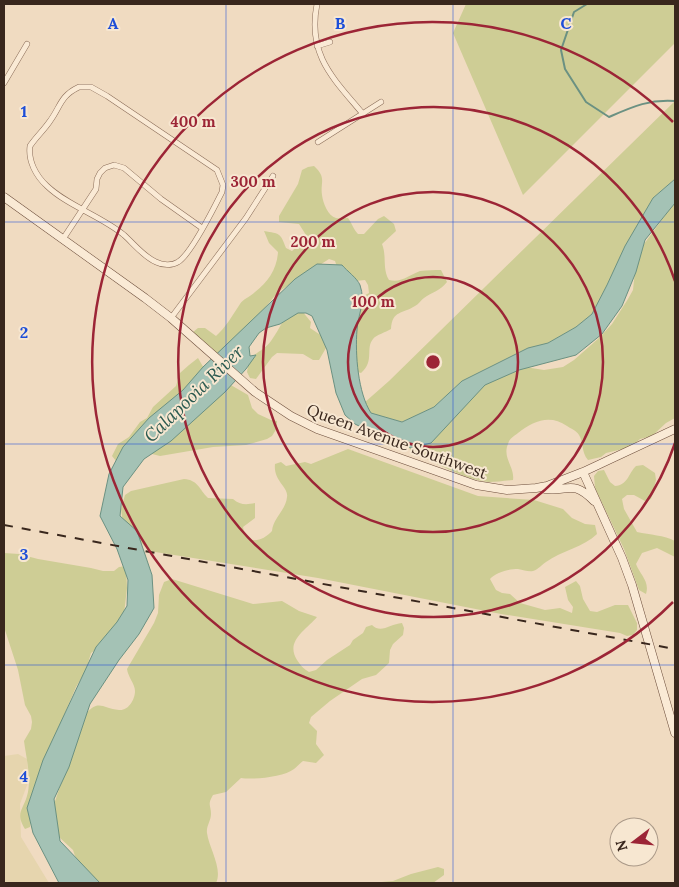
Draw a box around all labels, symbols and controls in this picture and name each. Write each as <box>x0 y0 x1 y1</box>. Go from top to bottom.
text: A <box>108 13 119 33</box>
text: B <box>335 13 346 33</box>
text: C <box>560 13 572 33</box>
text: 1 <box>21 101 27 121</box>
text: 400 m <box>170 112 216 131</box>
text: 300 m <box>230 172 276 191</box>
text: 200 m <box>291 232 336 251</box>
text: 100 m <box>352 292 395 311</box>
text: 2 <box>20 322 28 342</box>
water label: Calapooia River <box>139 340 249 447</box>
centre of rings <box>424 353 442 371</box>
street label: Queen Avenue Southwest <box>304 399 491 483</box>
text: 3 <box>20 544 29 564</box>
text: 4 <box>20 766 29 786</box>
north arrow <box>609 817 659 867</box>
text: N <box>611 838 632 853</box>

